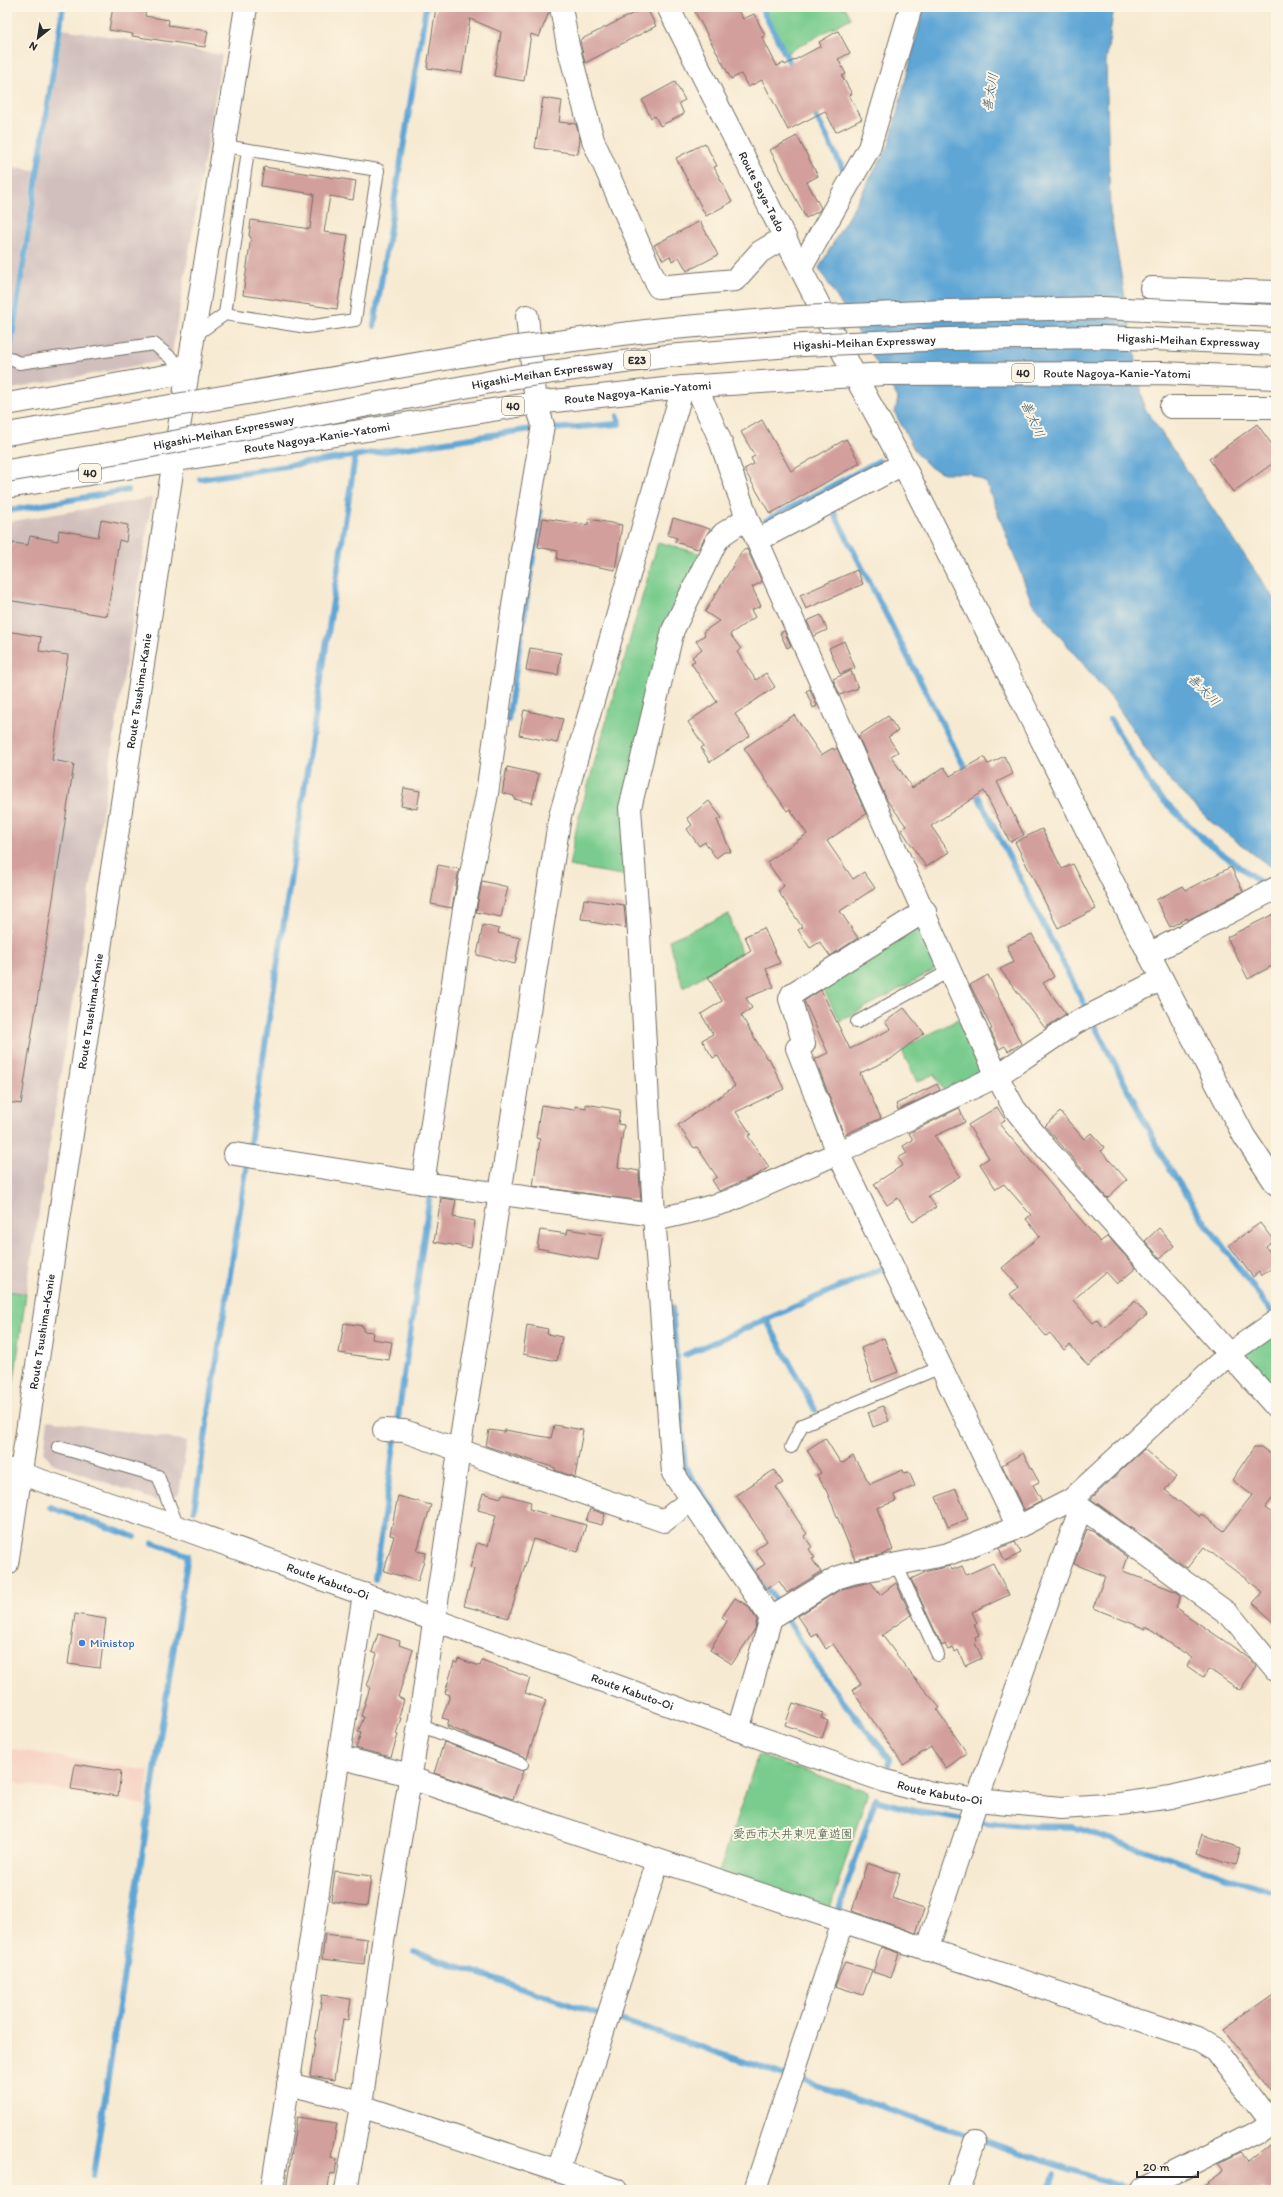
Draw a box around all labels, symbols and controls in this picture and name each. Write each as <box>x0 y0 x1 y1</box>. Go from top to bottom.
north arrow <box>18 18 58 58</box>
text: N <box>27 39 40 54</box>
water label: 善太川 <box>979 71 1001 113</box>
street label: Route Saya-Tado <box>735 149 788 234</box>
street label: Higashi-Meihan Expressway <box>1117 331 1260 350</box>
street label: Higashi-Meihan Expressway <box>793 333 936 353</box>
road number: E23 <box>624 351 650 369</box>
street label: Higashi-Meihan Expressway <box>470 357 614 392</box>
road number: 40 <box>1012 364 1034 382</box>
street label: Route Nagoya-Kanie-Yatomi <box>1043 366 1191 381</box>
street label: Route Nagoya-Kanie-Yatomi <box>564 378 712 407</box>
road number: 40 <box>502 397 524 415</box>
water label: 善太川 <box>1018 398 1048 440</box>
street label: Higashi-Meihan Expressway <box>152 412 295 453</box>
street label: Route Nagoya-Kanie-Yatomi <box>243 419 391 456</box>
road number: 40 <box>79 464 101 482</box>
street label: Route Tsushima-Kanie <box>123 632 155 750</box>
water label: 善太川 <box>1185 671 1223 709</box>
street label: Route Tsushima-Kanie <box>75 952 106 1070</box>
street label: Route Tsushima-Kanie <box>26 1273 58 1390</box>
street label: Route Kabuto-Oi <box>285 1560 371 1603</box>
place label: Ministop <box>90 1636 135 1650</box>
marker: Ministop <box>77 1638 87 1648</box>
street label: Route Kabuto-Oi <box>589 1670 676 1713</box>
street label: Route Kabuto-Oi <box>896 1777 983 1807</box>
park label: 愛西市大井東児童遊園 <box>733 1827 853 1841</box>
scale bar <box>1137 2153 1198 2179</box>
text: 20 m <box>1143 2160 1170 2174</box>

